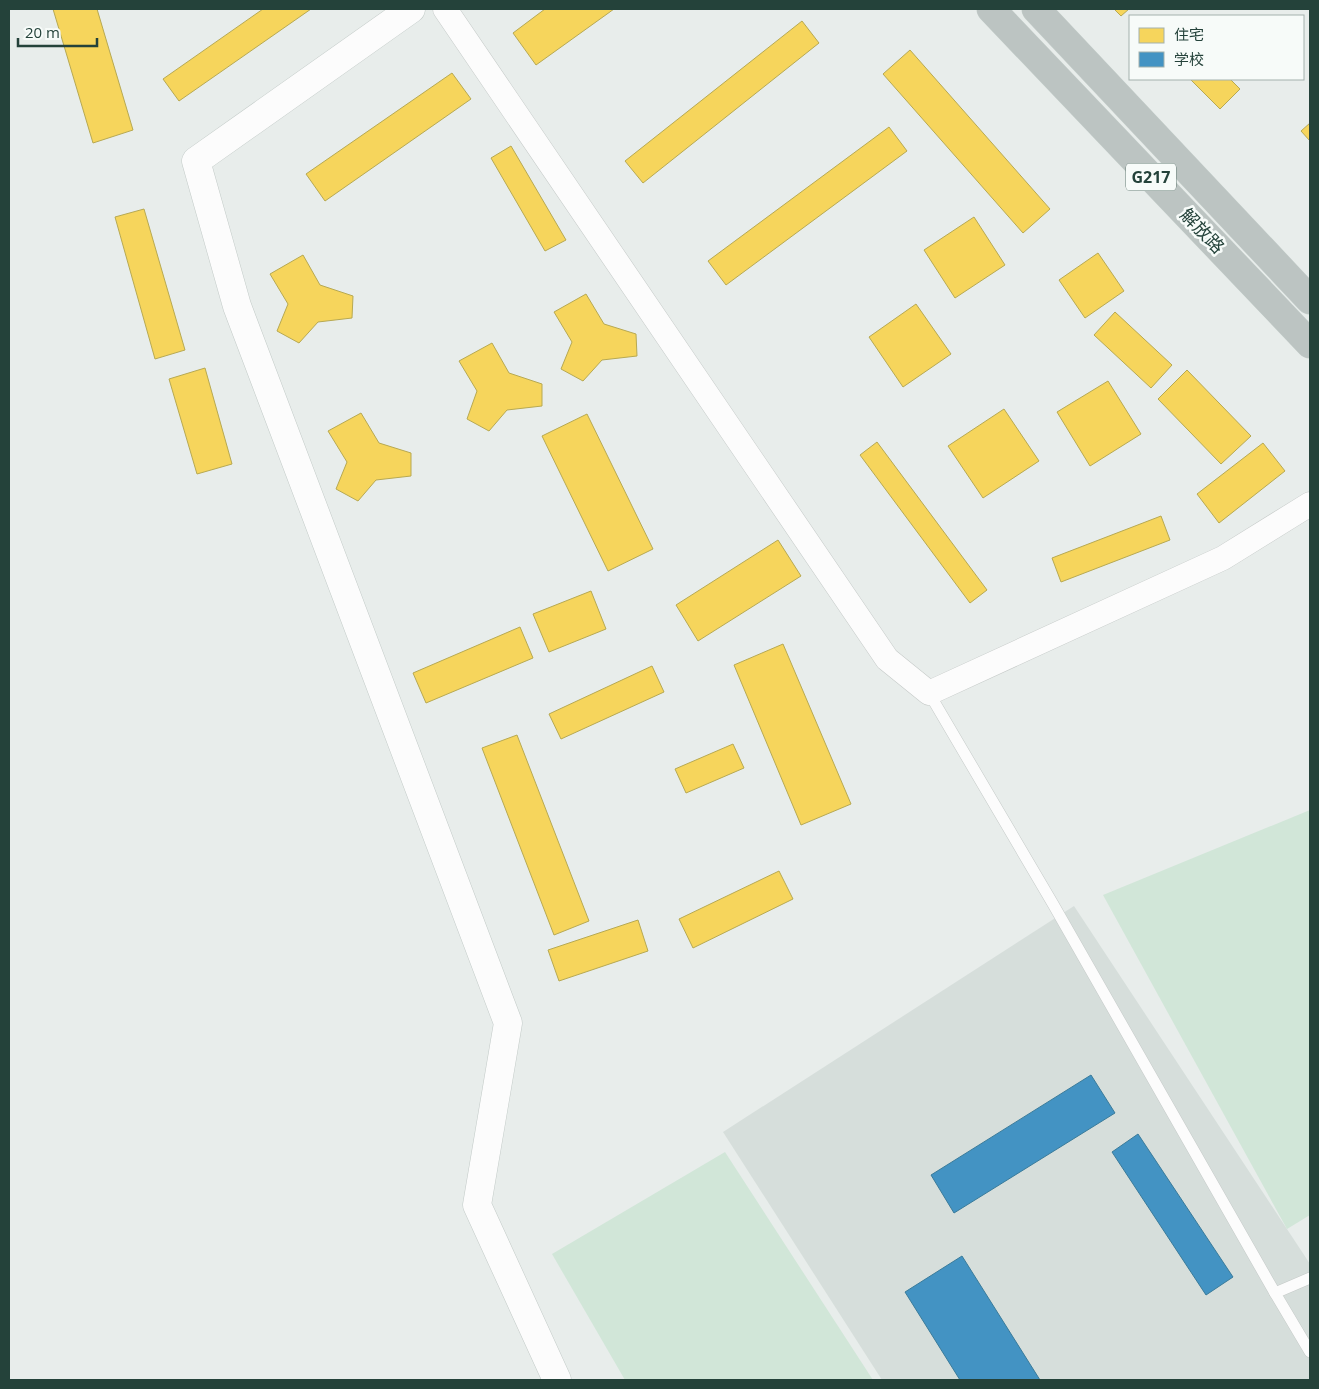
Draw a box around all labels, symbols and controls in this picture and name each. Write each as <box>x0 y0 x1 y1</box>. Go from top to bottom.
scale bar <box>18 15 96 47</box>
legend <box>1129 15 1304 80</box>
text: 20 m <box>25 22 60 42</box>
text: 住宅 <box>1174 24 1204 44</box>
text: 学校 <box>1174 49 1204 69</box>
road number: G217 <box>1126 163 1176 190</box>
street label: 解放路 <box>1175 203 1230 258</box>

